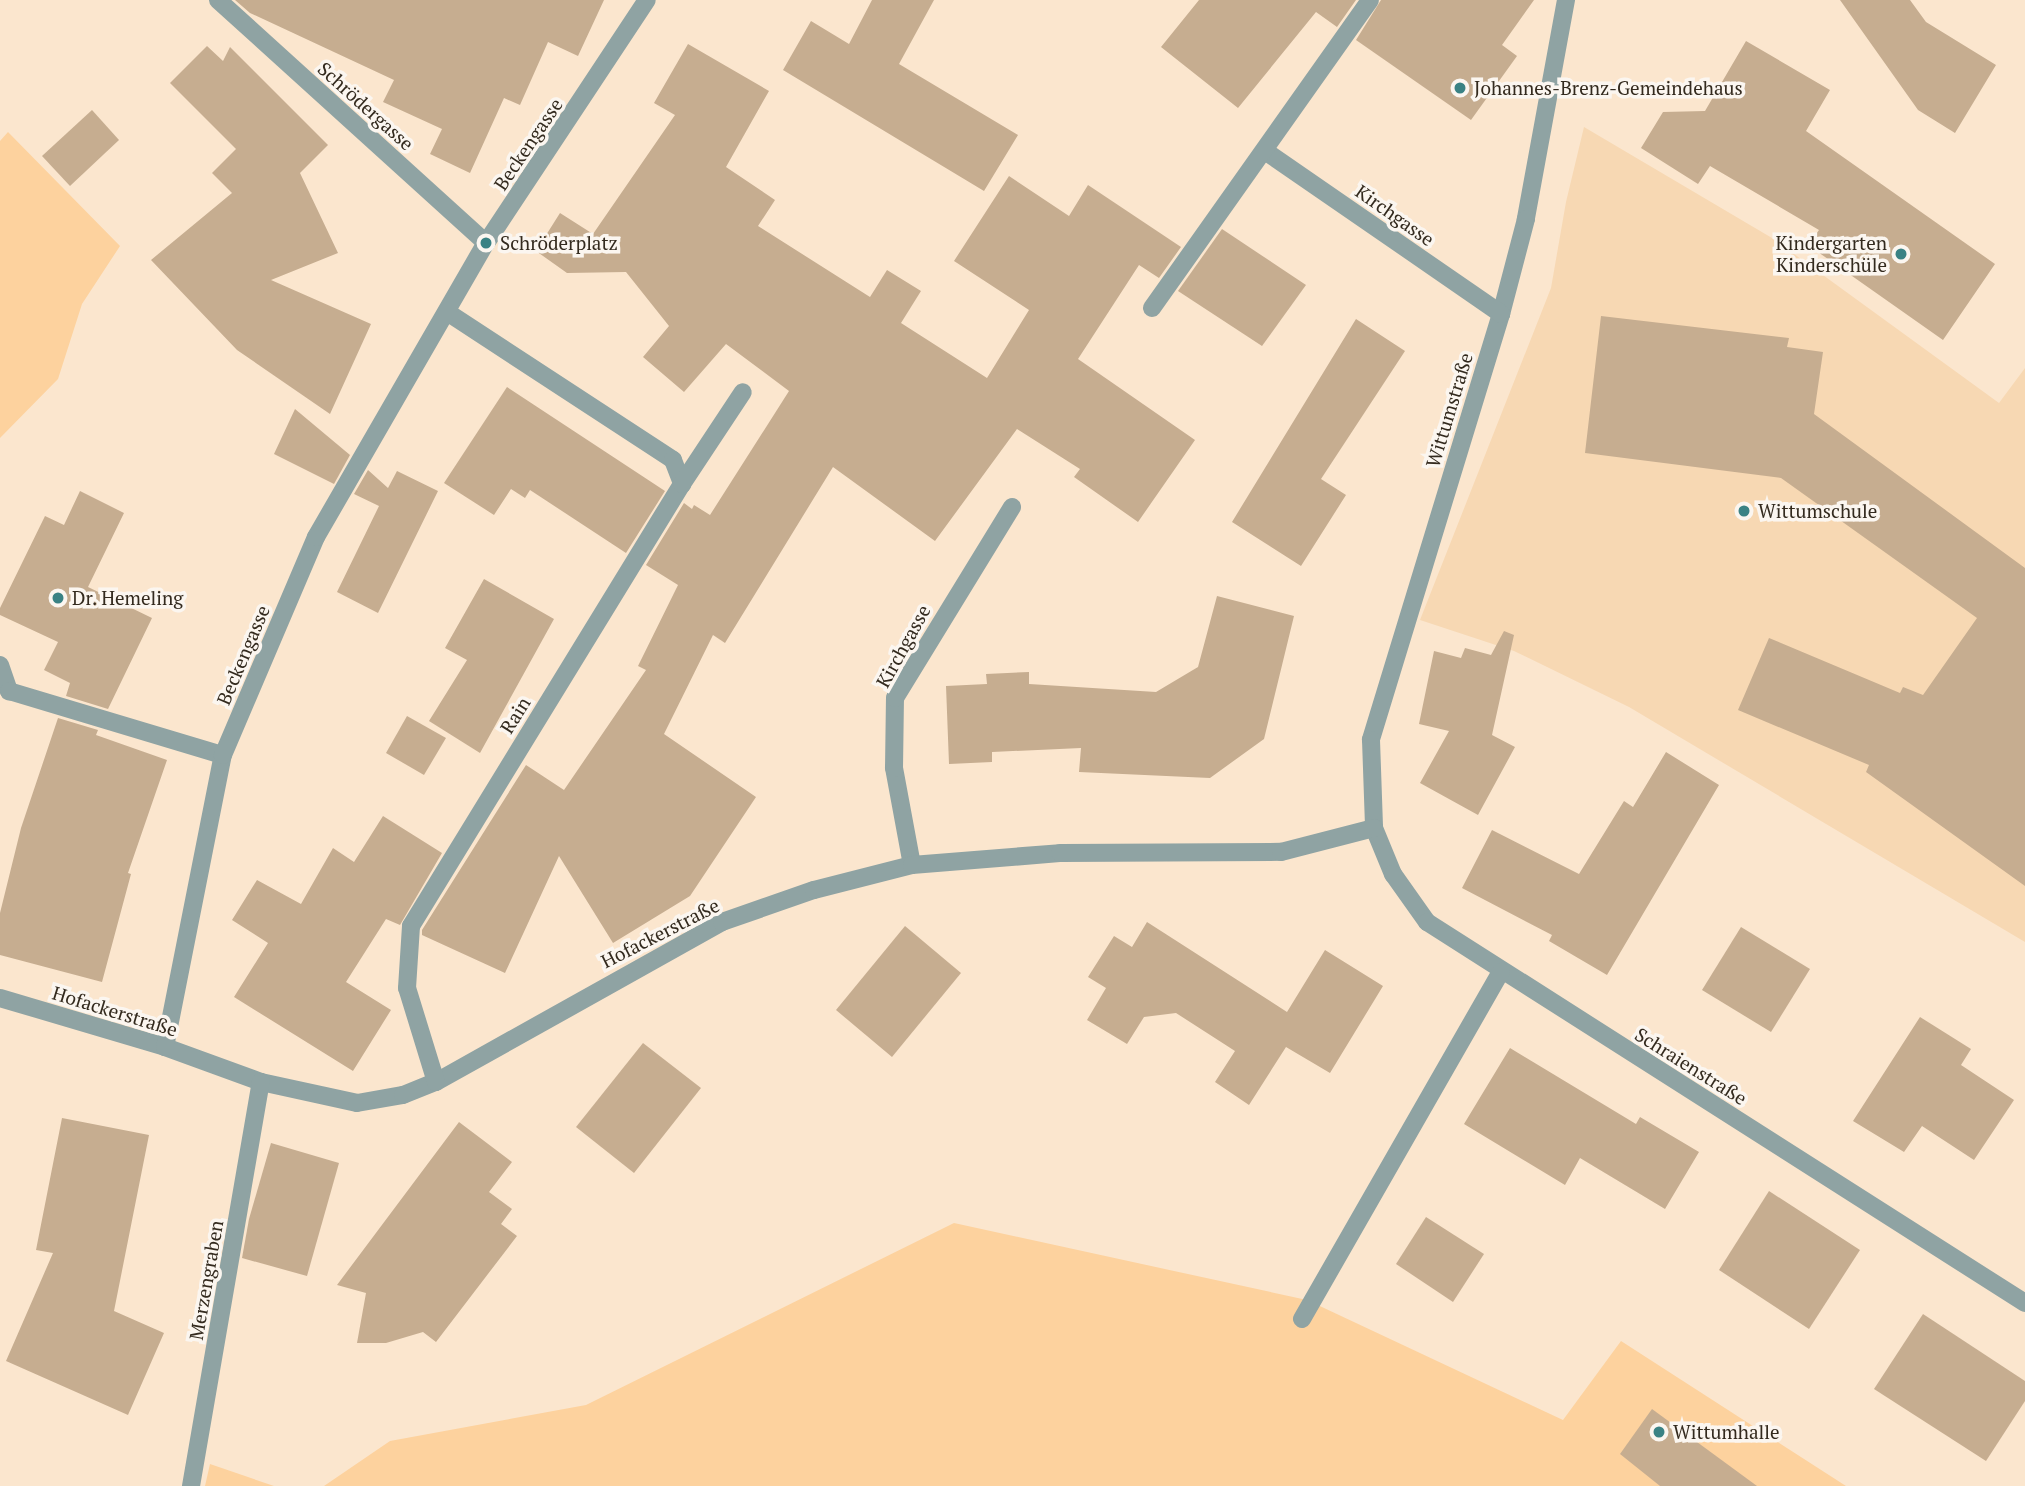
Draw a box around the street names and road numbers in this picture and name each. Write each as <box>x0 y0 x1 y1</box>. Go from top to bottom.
street label: Schrödergasse <box>313 57 419 155</box>
street label: Beckengasse <box>489 94 567 194</box>
street label: Kirchgasse <box>1351 180 1439 250</box>
street label: Wittumstraße <box>1421 350 1477 470</box>
street label: Kirchgasse <box>871 601 935 691</box>
street label: Beckengasse <box>212 602 274 708</box>
street label: Rain <box>495 693 535 737</box>
street label: Hofackerstraße <box>597 893 723 973</box>
street label: Hofackerstraße <box>50 981 180 1041</box>
street label: Schraienstraße <box>1631 1023 1751 1109</box>
street label: Merzengraben <box>184 1218 228 1342</box>

